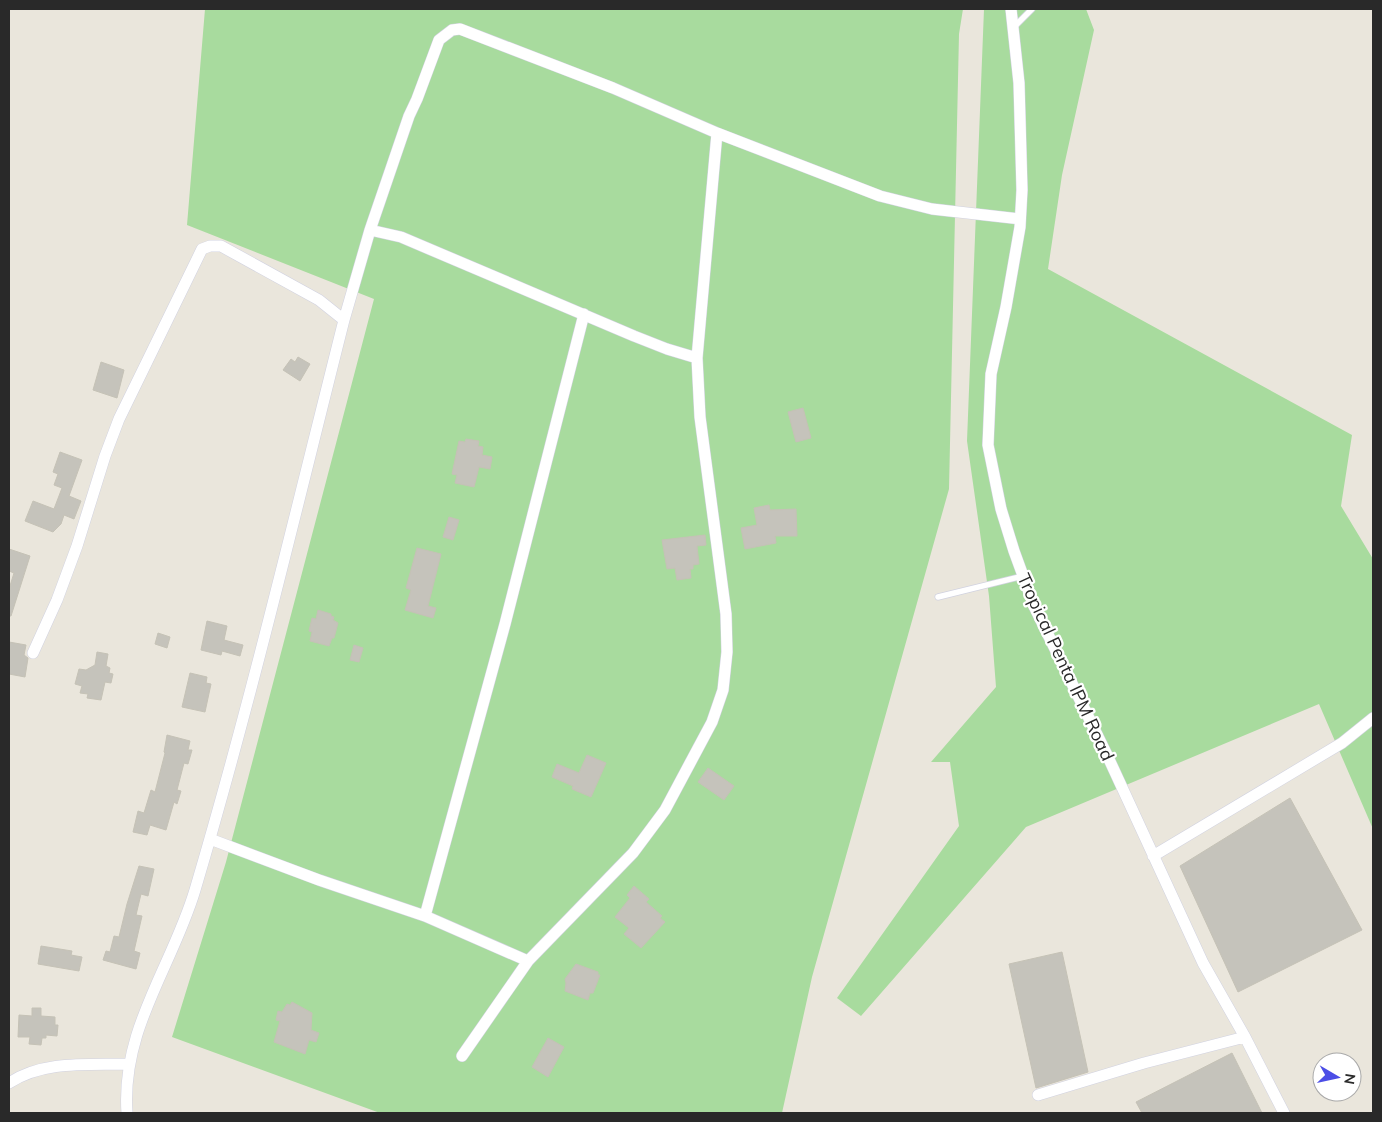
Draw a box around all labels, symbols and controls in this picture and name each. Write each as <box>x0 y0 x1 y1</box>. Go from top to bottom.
street label: Tropical Penta IPM Road <box>1012 570 1120 764</box>
north arrow <box>1312 1052 1362 1102</box>
text: N <box>1340 1072 1360 1086</box>

